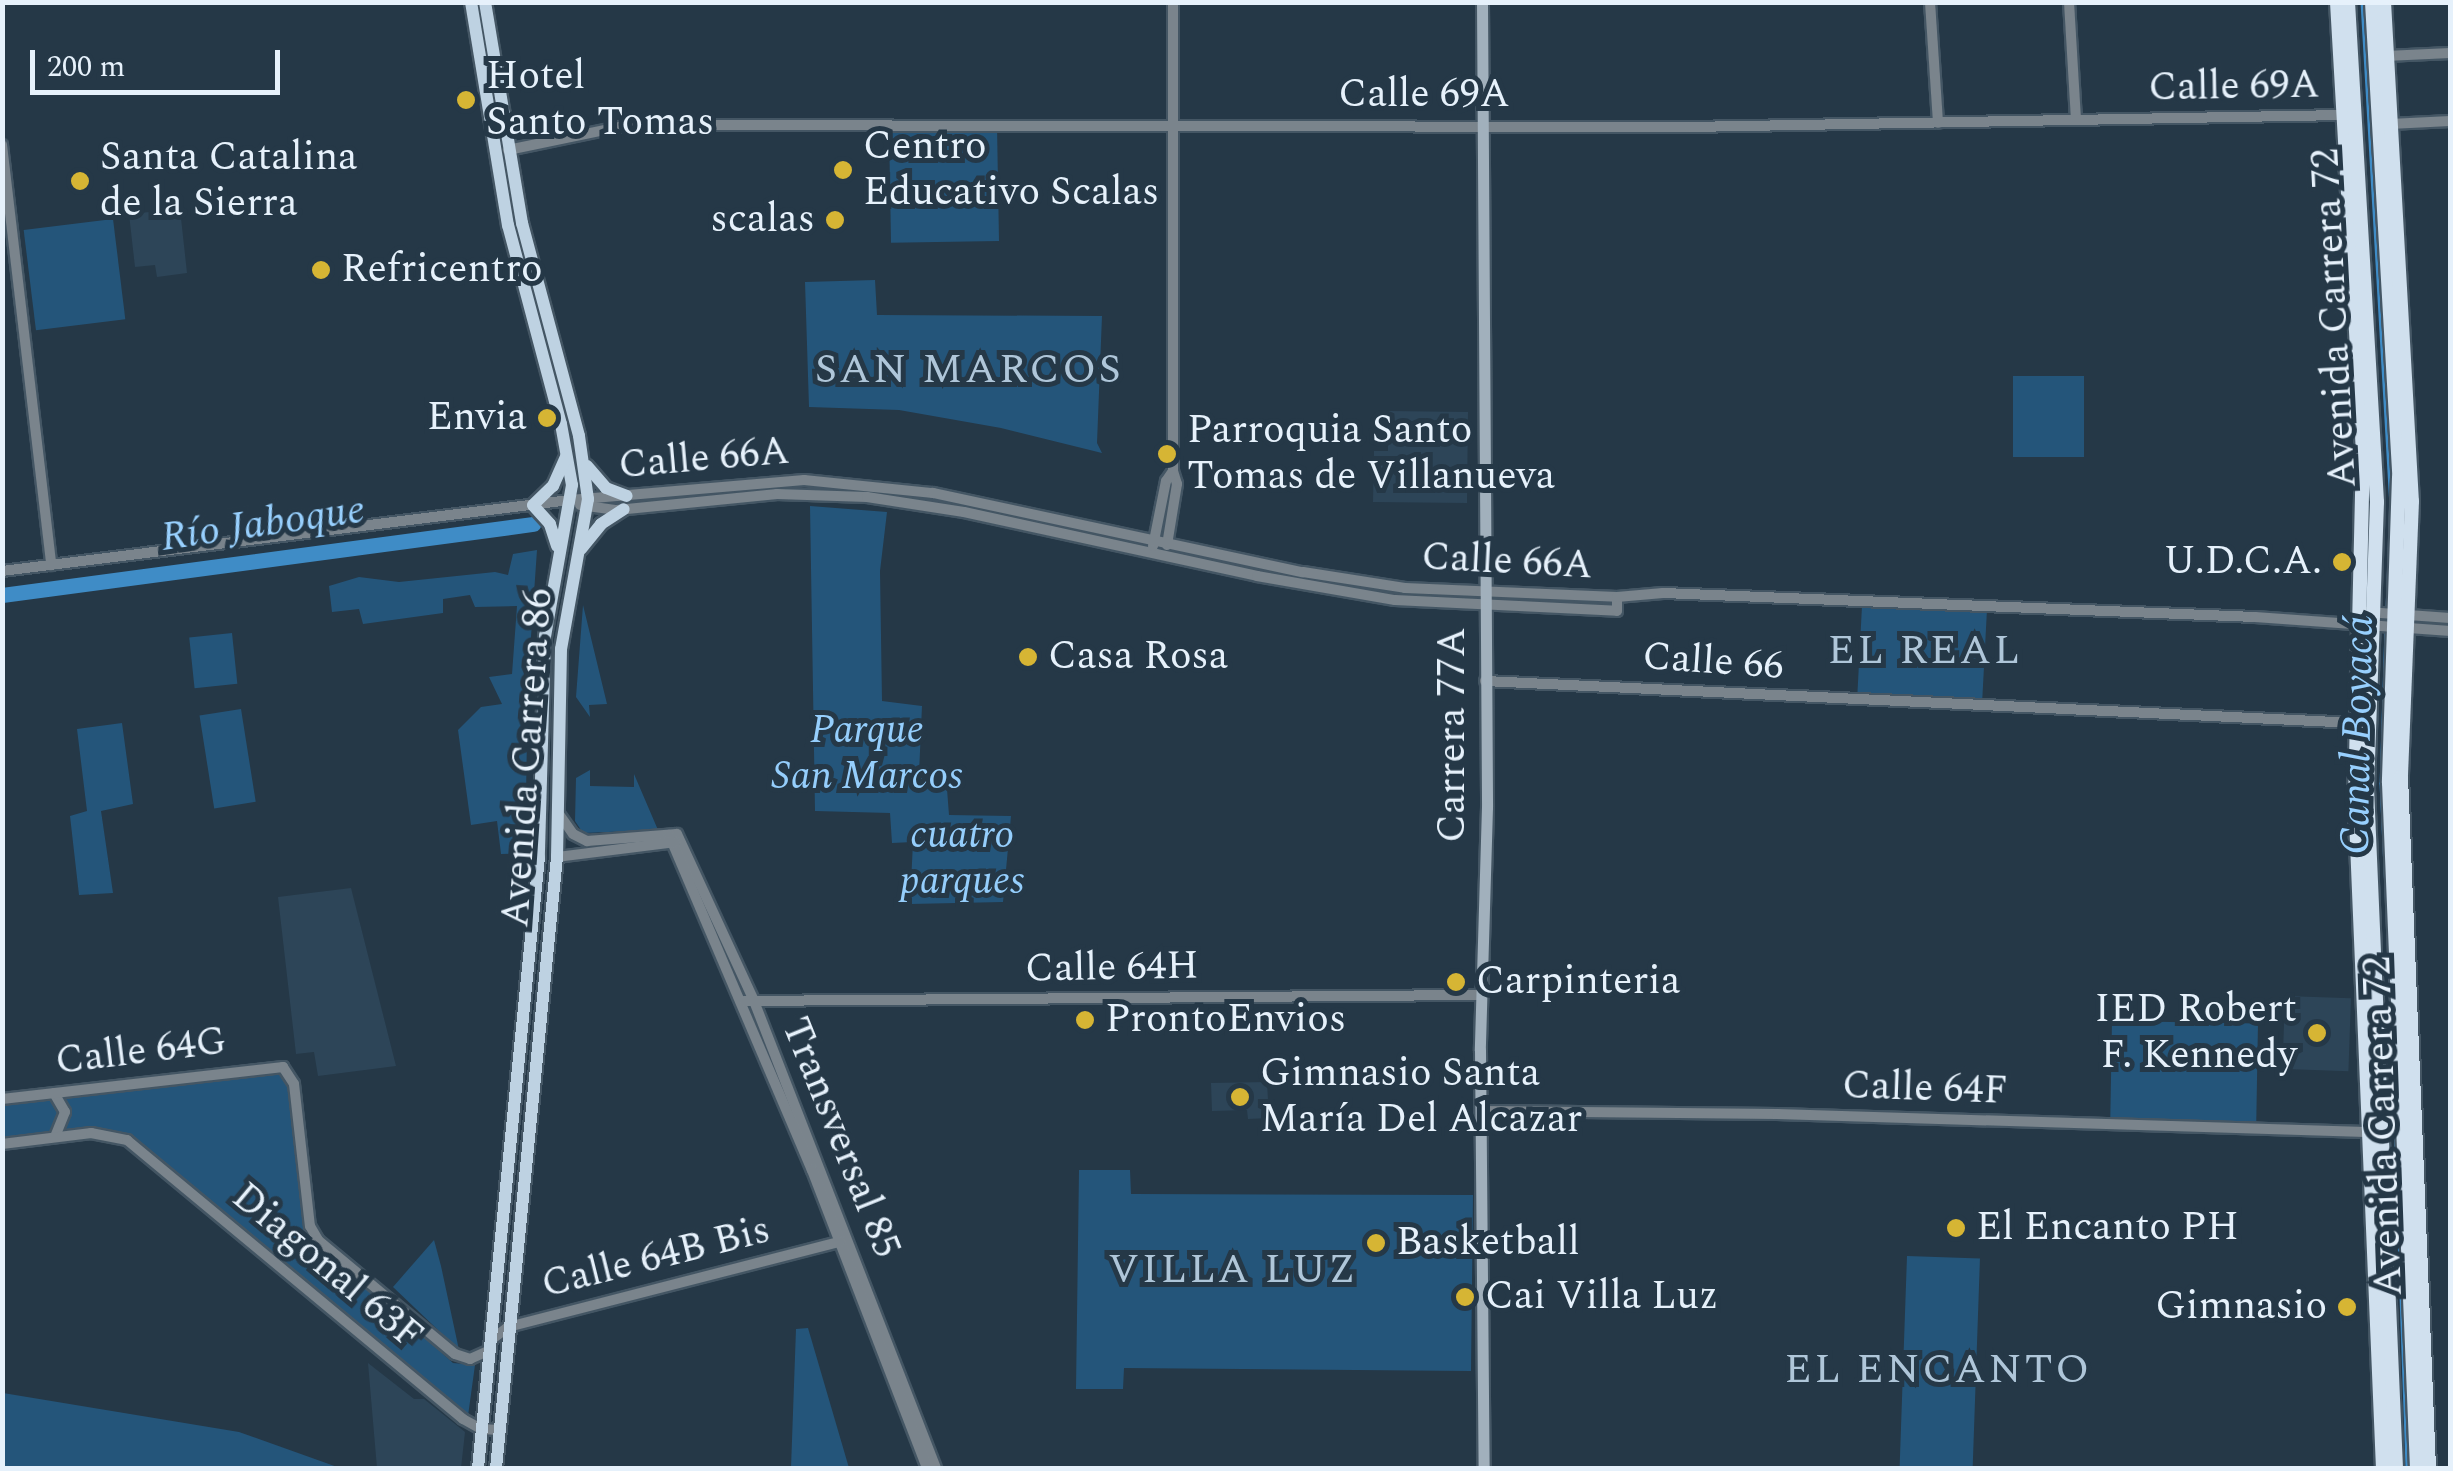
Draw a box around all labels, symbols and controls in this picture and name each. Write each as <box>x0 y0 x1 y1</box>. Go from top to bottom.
scale bar <box>35 30 285 92</box>
text: 200 m <box>47 44 125 90</box>
place label: Hotel Santo Tomas <box>486 53 714 147</box>
street label: Calle 69A <box>2148 62 2320 112</box>
street label: Calle 69A <box>1338 71 1510 119</box>
marker: Hotel Santo Tomas <box>455 89 477 111</box>
place label: Centro Educativo Scalas <box>863 123 1159 217</box>
place label: Santa Catalina de la Sierra <box>100 134 358 228</box>
street label: Avenida Carrera 72 <box>2302 147 2368 489</box>
marker: Centro Educativo Scalas <box>832 159 854 181</box>
marker: Santa Catalina de la Sierra <box>69 170 91 192</box>
place label: scalas <box>711 196 815 244</box>
marker: scalas <box>824 209 846 231</box>
place label: Refricentro <box>341 246 543 294</box>
marker: Refricentro <box>310 259 332 281</box>
district label: SAN MARCOS <box>815 345 1123 395</box>
place label: Envia <box>427 394 527 442</box>
marker: Envia <box>536 407 558 429</box>
place label: Parroquia Santo Tomas de Villanueva <box>1187 407 1555 501</box>
street label: Calle 66A <box>617 428 791 490</box>
marker: Parroquia Santo Tomas de Villanueva <box>1156 443 1178 465</box>
water label: Río Jaboque <box>158 485 368 563</box>
street label: Calle 66A <box>1420 534 1594 590</box>
place label: U.D.C.A. <box>2164 538 2322 586</box>
marker: U.D.C.A. <box>2331 551 2353 573</box>
street label: Avenida Carrera 86 <box>492 587 564 929</box>
water label: Canal Boyacá <box>2331 615 2385 855</box>
district label: EL REAL <box>1827 626 2023 676</box>
street label: Carrera 77A <box>1429 627 1477 843</box>
place label: Casa Rosa <box>1048 633 1228 681</box>
street label: Calle 66 <box>1641 633 1785 691</box>
marker: Casa Rosa <box>1017 646 1039 668</box>
park label: Parque San Marcos <box>771 707 963 801</box>
park label: cuatro parques <box>900 812 1024 906</box>
street label: Calle 64H <box>1025 942 1199 994</box>
street label: Avenida Carrera 72 <box>2354 955 2414 1297</box>
place label: Carpinteria <box>1476 958 1680 1006</box>
marker: Carpinteria <box>1445 971 1467 993</box>
place label: IED Robert F. Kennedy <box>2094 986 2297 1080</box>
place label: ProntoEnvios <box>1105 996 1346 1044</box>
marker: ProntoEnvios <box>1074 1009 1096 1031</box>
street label: Transversal 85 <box>770 1011 910 1265</box>
street label: Calle 64G <box>53 1018 229 1086</box>
marker: IED Robert F. Kennedy <box>2306 1022 2328 1044</box>
place label: Gimnasio Santa María Del Alcazar <box>1260 1050 1582 1144</box>
street label: Calle 64F <box>1841 1062 2009 1116</box>
marker: Gimnasio Santa María Del Alcazar <box>1229 1086 1251 1108</box>
street label: Diagonal 63F <box>222 1173 432 1361</box>
place label: El Encanto PH <box>1976 1204 2239 1252</box>
street label: Calle 64B Bis <box>537 1206 775 1310</box>
marker: El Encanto PH <box>1945 1217 1967 1239</box>
place label: Basketball <box>1396 1219 1580 1267</box>
marker: Basketball <box>1365 1232 1387 1254</box>
district label: VILLA LUZ <box>1108 1245 1358 1295</box>
place label: Cai Villa Luz <box>1485 1273 1718 1321</box>
place label: Gimnasio <box>2155 1283 2327 1331</box>
marker: Cai Villa Luz <box>1454 1286 1476 1308</box>
marker: Gimnasio <box>2336 1296 2358 1318</box>
district label: EL ENCANTO <box>1784 1345 2092 1395</box>

